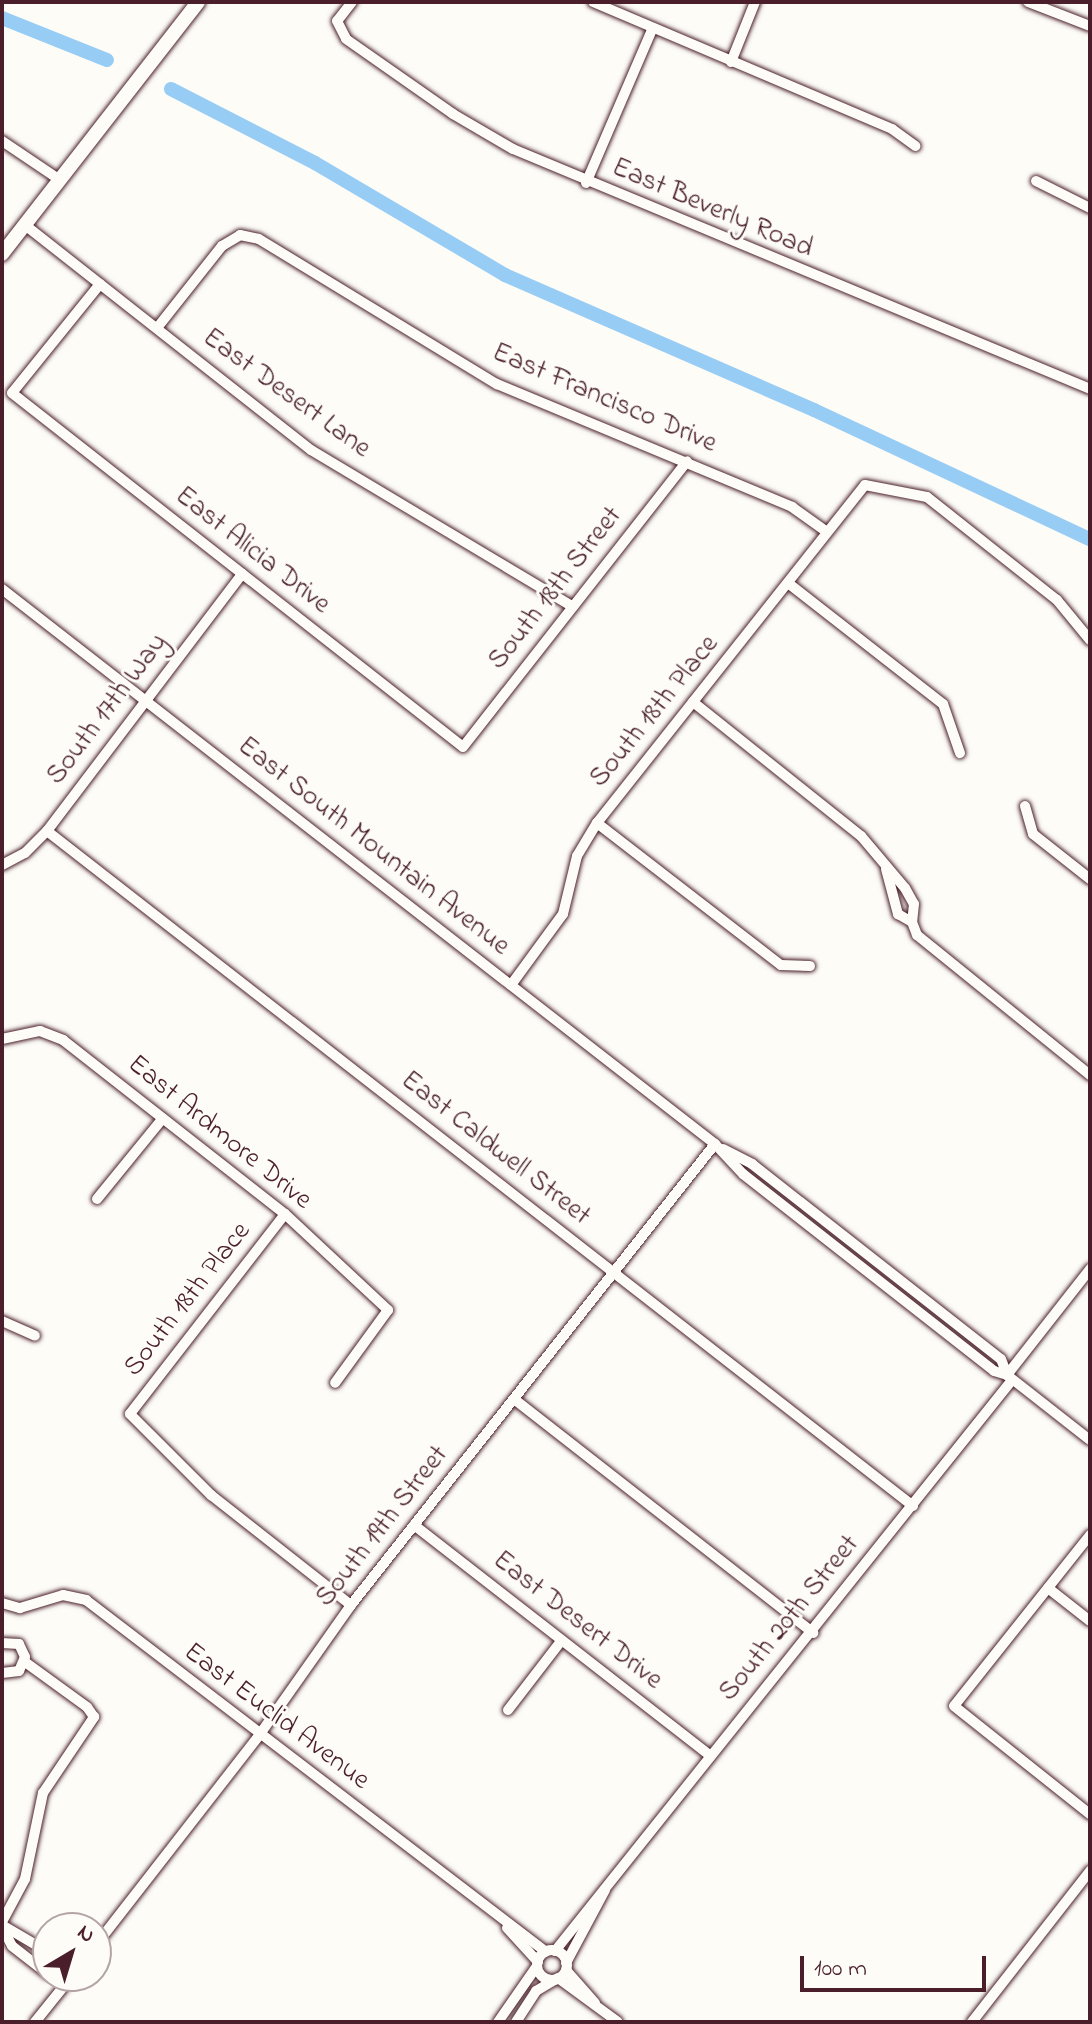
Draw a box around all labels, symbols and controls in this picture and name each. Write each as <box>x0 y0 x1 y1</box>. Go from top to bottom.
street label: East Beverly Road <box>606 151 818 267</box>
street label: East Desert Lane <box>195 322 377 466</box>
street label: East Francisco Drive <box>487 337 721 461</box>
street label: East Alicia Drive <box>168 480 336 622</box>
street label: South 18th Street <box>482 501 630 677</box>
street label: South 17th Way <box>40 628 176 792</box>
street label: South 18th Place <box>583 629 727 795</box>
street label: East South Mountain Avenue <box>230 730 516 964</box>
street label: East Ardmore Drive <box>120 1048 318 1218</box>
street label: East Caldwell Street <box>393 1064 597 1234</box>
street label: South 18th Place <box>117 1216 259 1384</box>
street label: South 19th Street <box>309 1440 457 1614</box>
street label: South 20th Street <box>713 1529 867 1709</box>
street label: East Desert Drive <box>485 1544 669 1698</box>
street label: East Euclid Avenue <box>176 1636 376 1798</box>
north arrow <box>32 1912 112 1992</box>
text: N <box>70 1917 101 1952</box>
scale bar <box>804 1940 990 1990</box>
text: 100 m <box>814 1952 867 1987</box>

